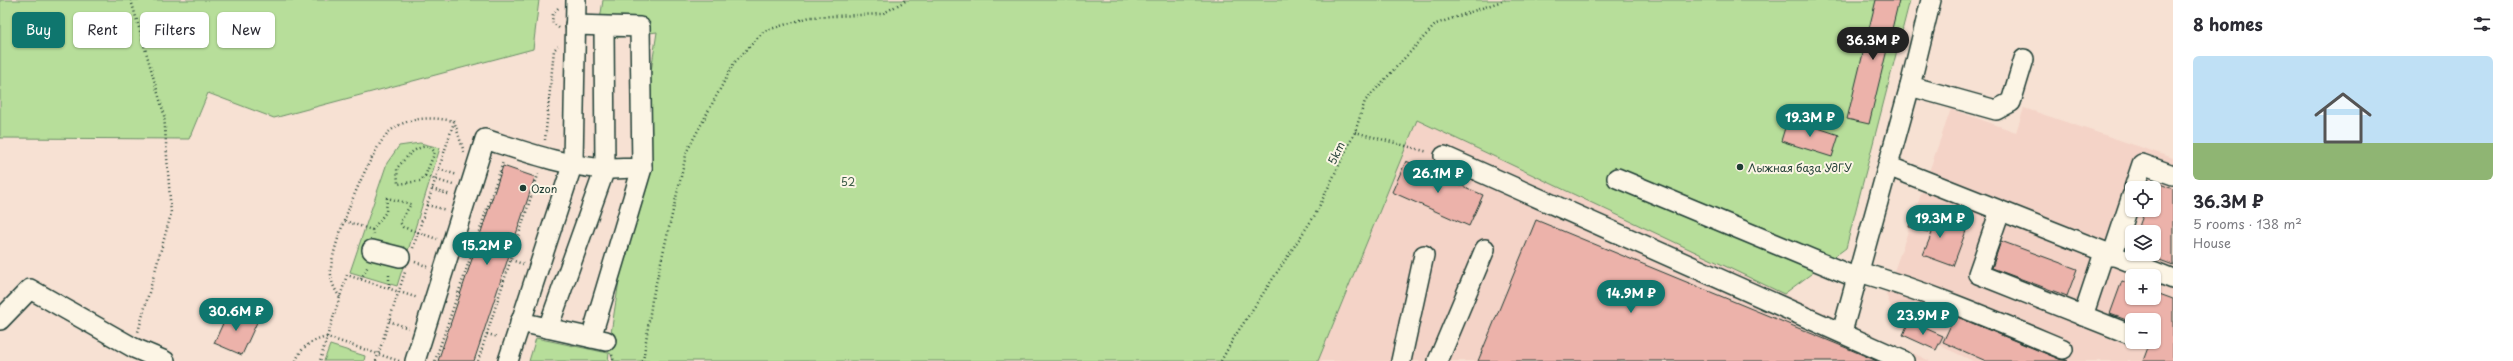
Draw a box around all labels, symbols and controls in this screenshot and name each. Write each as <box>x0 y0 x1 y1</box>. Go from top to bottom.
text: 8 homes <box>2193 11 2263 37</box>
chip: Buy <box>12 12 65 48</box>
chip: Rent <box>73 12 132 48</box>
chip: Filters <box>140 12 209 48</box>
chip: New <box>217 12 275 48</box>
icon: filters <box>2471 13 2493 35</box>
pin: 36.3M ₽ <box>1836 27 1910 61</box>
text: 36.3M ₽ <box>1846 30 1900 49</box>
icon: home <box>2307 82 2379 154</box>
pin: 19.3M ₽ <box>1773 104 1847 138</box>
text: 19.3M ₽ <box>1785 107 1835 126</box>
street label: 5km <box>1323 139 1349 167</box>
place label: Лыжная база УдГУ <box>1748 159 1852 176</box>
pin: 26.1M ₽ <box>1401 160 1475 194</box>
marker: Лыжная база УдГУ <box>1735 162 1745 172</box>
text: 26.1M ₽ <box>1412 163 1464 182</box>
park label: 52 <box>841 173 855 190</box>
place label: Ozon <box>531 180 557 197</box>
map controls <box>2125 181 2161 349</box>
button: locate <box>2125 181 2161 217</box>
marker: Ozon <box>518 183 528 193</box>
text: 36.3M ₽ <box>2193 188 2264 214</box>
pin: 19.3M ₽ <box>1903 205 1977 239</box>
text: 19.3M ₽ <box>1915 208 1965 227</box>
text: 5 rooms · 138 m² <box>2193 214 2302 233</box>
button: layers <box>2125 225 2161 261</box>
pin: 15.2M ₽ <box>450 232 524 266</box>
text: House <box>2193 233 2231 252</box>
text: 15.2M ₽ <box>461 235 513 254</box>
button: + <box>2125 269 2161 305</box>
pin: 14.9M ₽ <box>1594 280 1668 314</box>
text: 14.9M ₽ <box>1606 283 1656 302</box>
pin: 30.6M ₽ <box>199 298 273 332</box>
text: 30.6M ₽ <box>208 301 264 320</box>
pin: 23.9M ₽ <box>1886 302 1960 336</box>
text: 23.9M ₽ <box>1897 305 1949 324</box>
button: − <box>2125 313 2161 349</box>

